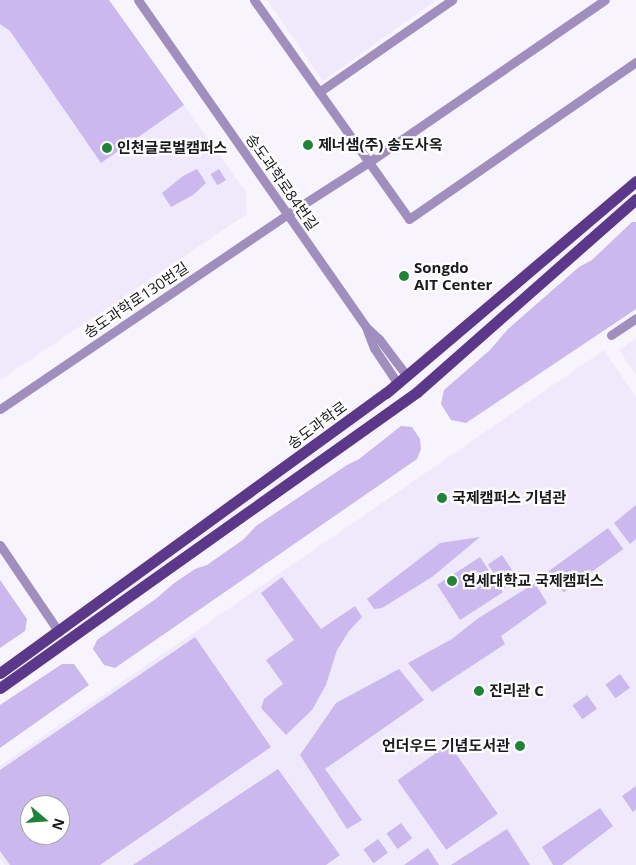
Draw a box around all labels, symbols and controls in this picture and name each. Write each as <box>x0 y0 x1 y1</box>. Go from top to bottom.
street label: 송도과학로84번길 <box>242 130 322 234</box>
place label: 제너샘(주) 송도사옥 <box>318 136 442 154</box>
place label: 인천글로벌캠퍼스 <box>117 139 227 157</box>
marker: 제너샘(주) 송도사옥 <box>302 139 314 151</box>
marker: 인천글로벌캠퍼스 <box>101 142 113 154</box>
street label: 송도과학로130번길 <box>80 258 192 342</box>
place label: Songdo AIT Center <box>414 258 492 293</box>
marker: Songdo AIT Center <box>398 270 410 282</box>
street label: 송도과학로 <box>284 397 350 453</box>
place label: 국제캠퍼스 기념관 <box>452 489 566 507</box>
marker: 국제캠퍼스 기념관 <box>436 492 448 504</box>
place label: 연세대학교 국제캠퍼스 <box>462 572 604 590</box>
marker: 연세대학교 국제캠퍼스 <box>446 575 458 587</box>
place label: 진리관 C <box>489 682 544 700</box>
marker: 진리관 C <box>473 685 485 697</box>
place label: 언더우드 기념도서관 <box>382 737 510 755</box>
marker: 언더우드 기념도서관 <box>514 740 526 752</box>
north arrow <box>20 795 70 845</box>
text: N <box>48 816 70 833</box>

